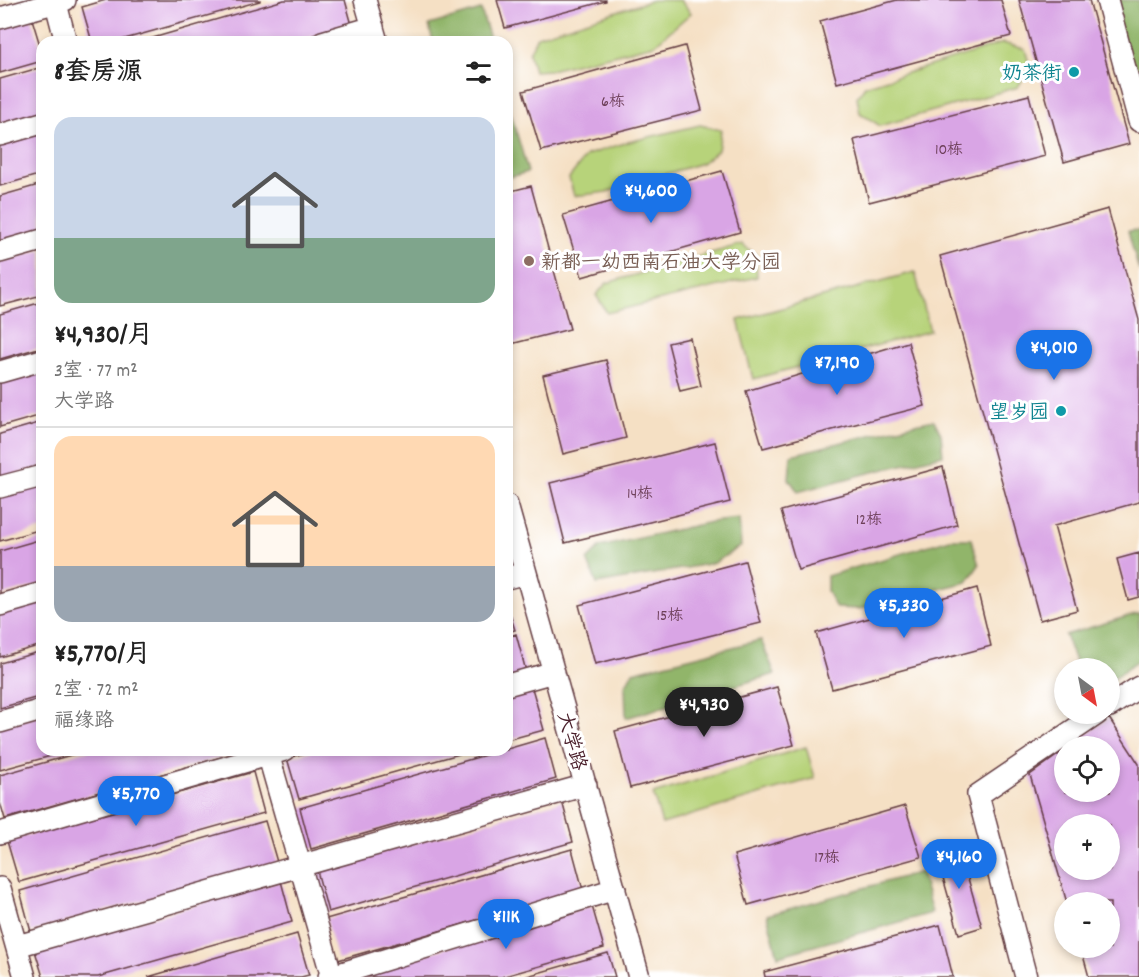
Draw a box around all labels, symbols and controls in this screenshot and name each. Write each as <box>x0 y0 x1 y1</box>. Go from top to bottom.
text: 8套房源 <box>54 55 142 92</box>
icon: filters <box>462 56 495 89</box>
place label: 奶茶街 <box>1002 61 1062 89</box>
marker: 奶茶街 <box>1067 65 1081 79</box>
house number: 6栋 <box>601 91 625 114</box>
house number: 10栋 <box>935 139 963 162</box>
icon: home <box>221 156 329 264</box>
pin: ¥4,600 <box>602 173 700 224</box>
text: ¥4,600 <box>624 178 678 206</box>
place label: 新都一幼西南石油大学分园 <box>541 250 781 278</box>
marker: 新都一幼西南石油大学分园 <box>522 254 536 268</box>
text: ¥4,930/月 <box>54 318 153 355</box>
pin: ¥4,010 <box>1005 330 1103 381</box>
text: ¥4,010 <box>1030 335 1078 363</box>
pin: ¥7,190 <box>788 345 886 396</box>
text: ¥7,190 <box>814 350 860 378</box>
text: 3室 · 77 m² <box>54 358 138 386</box>
text: 大学路 <box>54 389 114 417</box>
place label: 望岁园 <box>989 400 1049 428</box>
marker: 望岁园 <box>1054 404 1068 418</box>
icon: home <box>221 475 329 583</box>
house number: 14栋 <box>627 483 653 506</box>
house number: 12栋 <box>856 509 882 532</box>
pin: ¥5,330 <box>855 588 953 639</box>
text: ¥5,330 <box>878 593 930 621</box>
house number: 15栋 <box>657 605 683 628</box>
text: ¥5,770/月 <box>54 637 151 674</box>
north arrow <box>1054 658 1120 724</box>
map controls <box>1054 658 1120 958</box>
text: 2室 · 72 m² <box>54 677 138 705</box>
pin: ¥4,930 <box>655 687 753 738</box>
text: ¥4,930 <box>679 692 729 720</box>
text: 福缘路 <box>54 708 114 736</box>
street label: 大学路 <box>548 709 592 775</box>
button: locate <box>1054 736 1120 802</box>
pin: ¥5,770 <box>87 776 185 827</box>
text: ¥5,770 <box>112 781 160 809</box>
button: + <box>1054 814 1120 880</box>
pin: ¥4,160 <box>910 839 1008 890</box>
text: ¥4,160 <box>936 844 982 872</box>
house number: 17栋 <box>814 847 840 870</box>
button: − <box>1054 892 1120 958</box>
pin: ¥11K <box>470 899 542 950</box>
text: ¥11K <box>492 904 520 932</box>

